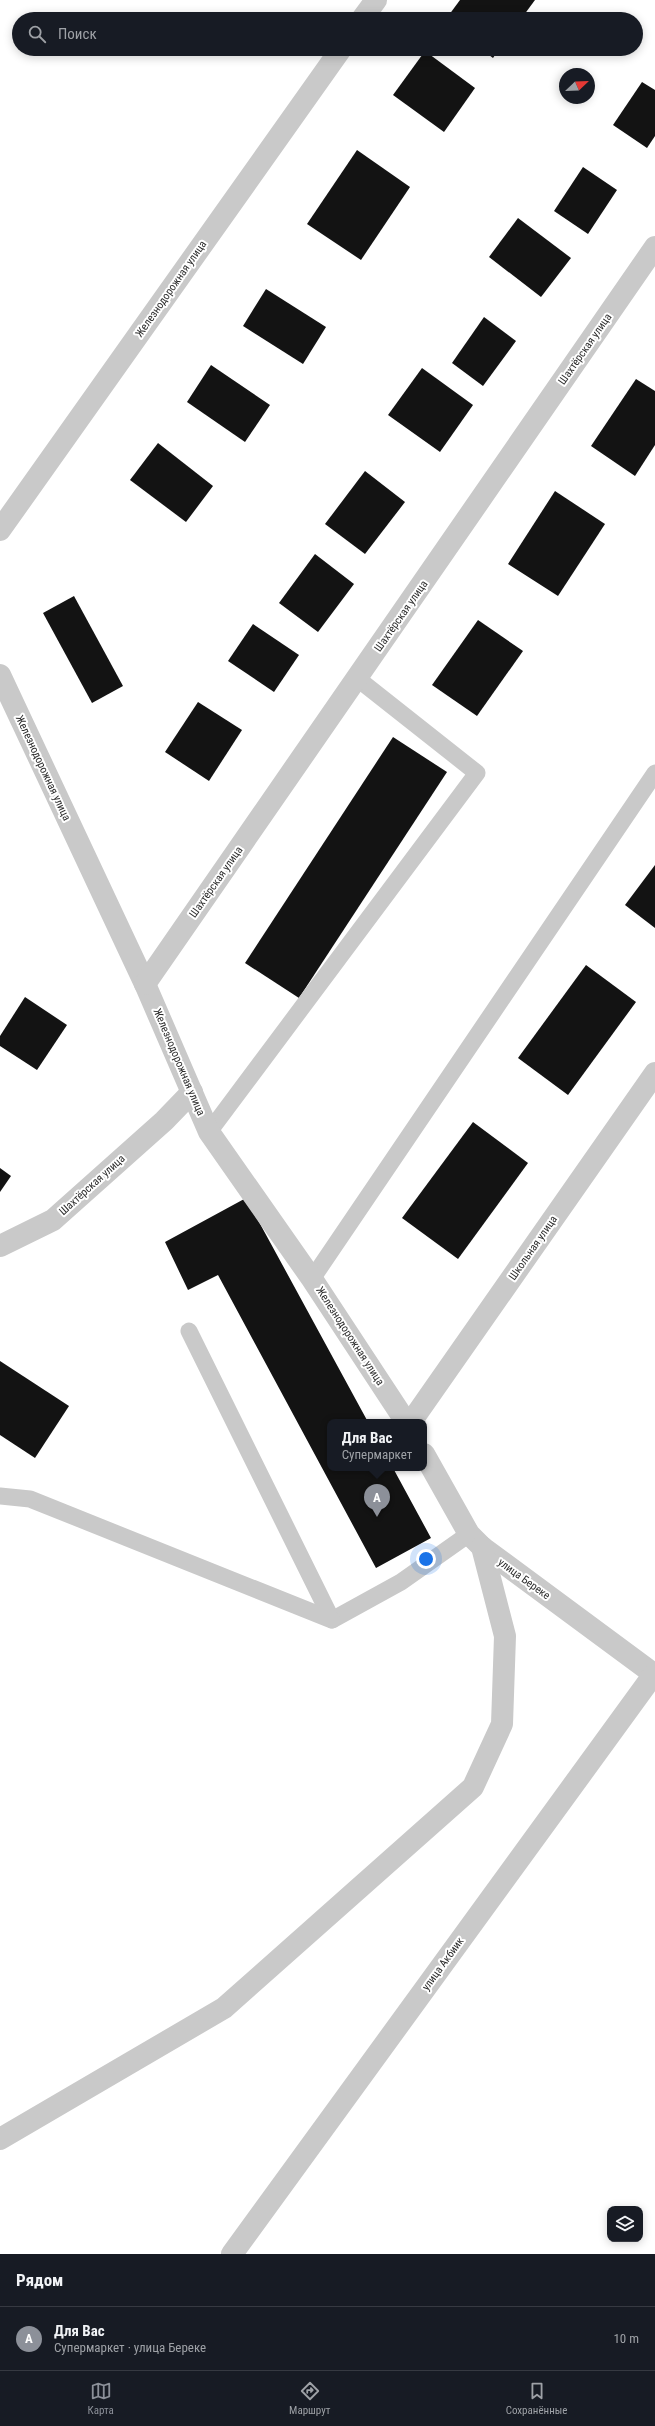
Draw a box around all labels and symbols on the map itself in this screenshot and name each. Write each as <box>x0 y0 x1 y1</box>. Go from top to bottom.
north arrow <box>559 68 595 104</box>
street label: Железнодорожная улица <box>133 238 209 340</box>
street label: Шахтёрская улица <box>556 311 614 387</box>
street label: Шахтёрская улица <box>372 578 430 654</box>
street label: Железнодорожная улица <box>13 713 73 823</box>
street label: Шахтёрская улица <box>187 844 245 920</box>
street label: Железнодорожная улица <box>151 1007 207 1117</box>
street label: Шахтёрская улица <box>56 1152 128 1218</box>
street label: Школьная улица <box>506 1213 560 1283</box>
street label: Железнодорожная улица <box>313 1284 387 1388</box>
pin: A <box>364 1484 390 1517</box>
your location <box>416 1549 436 1569</box>
street label: улица Береке <box>495 1556 553 1602</box>
street label: улица Акбиик <box>419 1934 467 1993</box>

